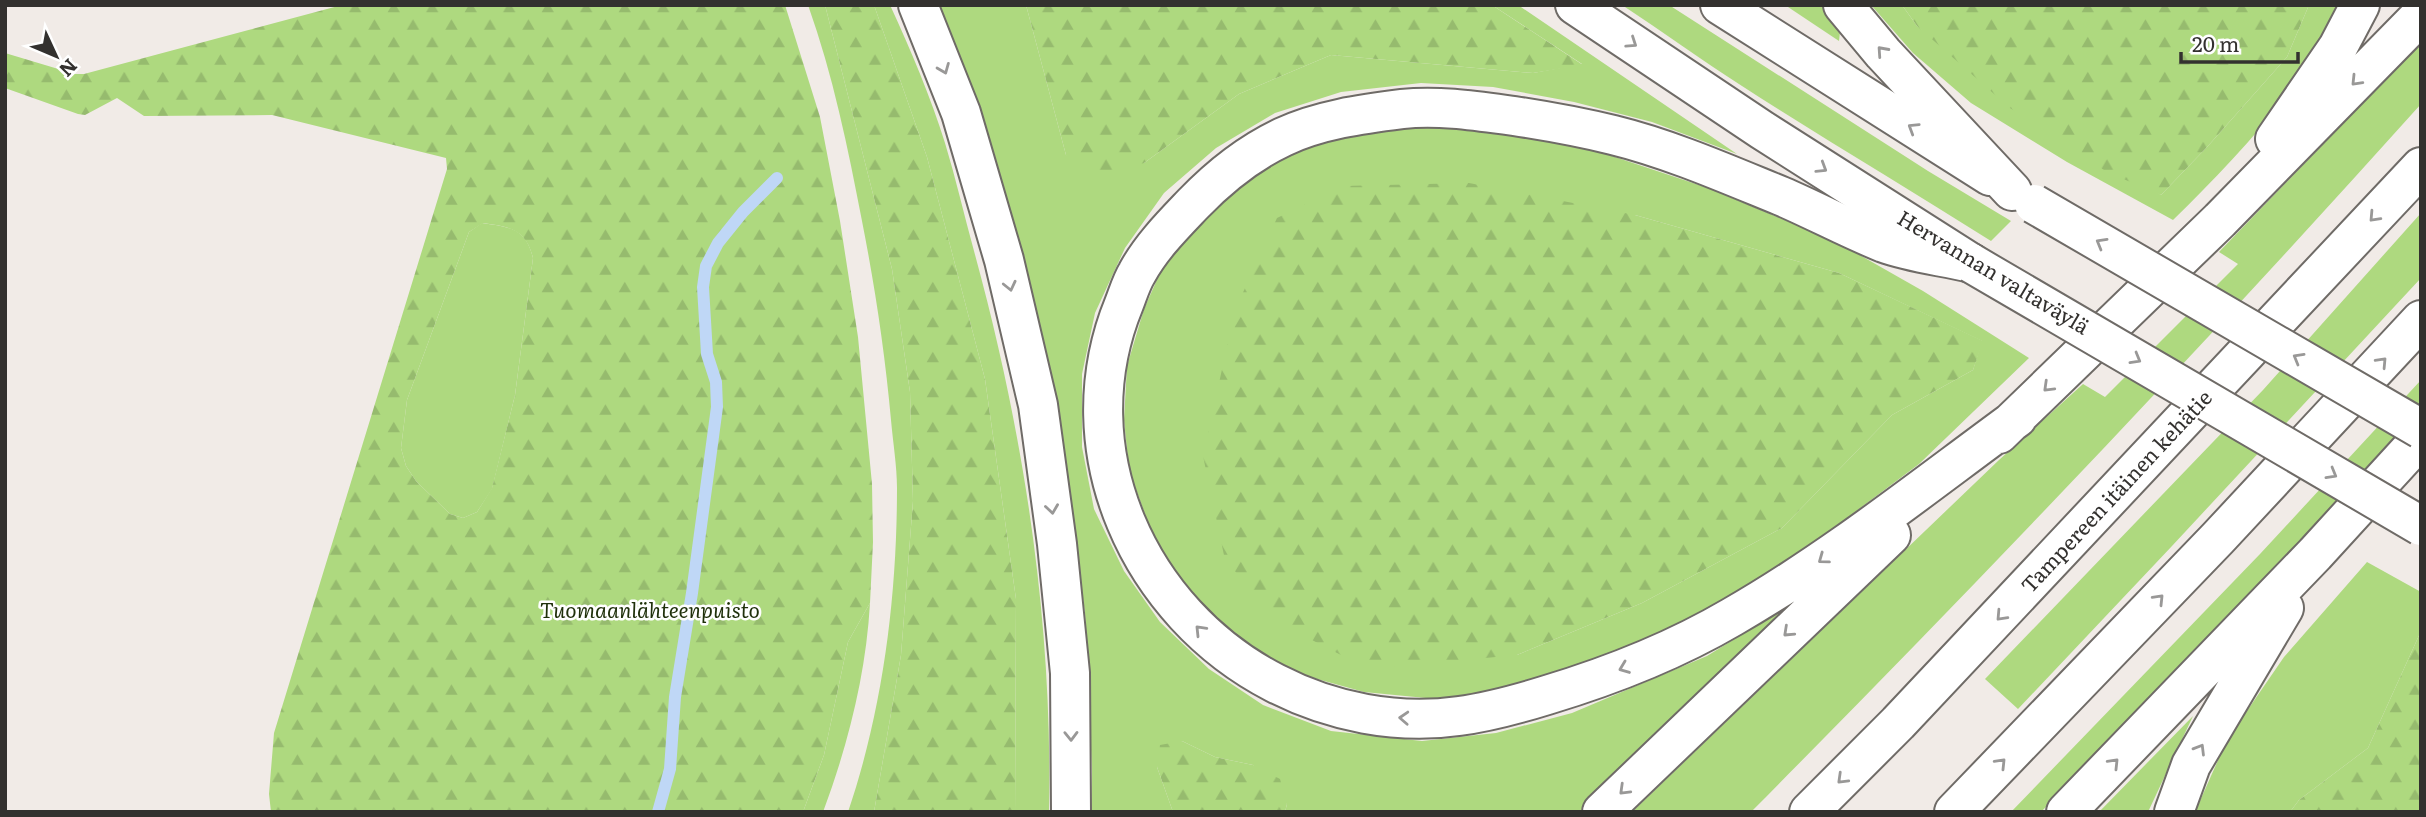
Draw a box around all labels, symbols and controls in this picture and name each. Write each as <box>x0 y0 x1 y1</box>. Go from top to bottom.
north arrow <box>21 21 91 91</box>
scale bar <box>2181 21 2298 65</box>
text: 20 m <box>2192 27 2239 58</box>
one-way arrow <box>1624 35 1637 47</box>
one-way arrow <box>1878 46 1891 59</box>
text: N <box>53 53 85 84</box>
one-way arrow <box>935 62 949 74</box>
one-way arrow <box>2351 73 2364 86</box>
one-way arrow <box>1908 123 1921 136</box>
one-way arrow <box>1814 159 1827 172</box>
street label: Hervannan valtaväylä <box>1892 201 2097 341</box>
one-way arrow <box>2370 209 2383 222</box>
one-way arrow <box>2096 239 2109 252</box>
one-way arrow <box>1002 280 1016 292</box>
one-way arrow <box>2128 351 2141 364</box>
one-way arrow <box>2293 353 2306 366</box>
one-way arrow <box>2373 357 2386 370</box>
one-way arrow <box>2043 379 2056 392</box>
street label: Tampereen itäinen kehätie <box>2012 382 2218 599</box>
one-way arrow <box>2324 466 2337 479</box>
one-way arrow <box>1045 503 1060 515</box>
one-way arrow <box>1818 551 1831 564</box>
park label: Tuomaanlähteenpuisto <box>540 593 760 624</box>
one-way arrow <box>2151 594 2164 607</box>
one-way arrow <box>1996 607 2009 620</box>
one-way arrow <box>1783 624 1796 636</box>
one-way arrow <box>1196 625 1208 638</box>
one-way arrow <box>1619 660 1631 674</box>
one-way arrow <box>1398 711 1409 726</box>
one-way arrow <box>1064 731 1079 742</box>
one-way arrow <box>2192 744 2205 757</box>
one-way arrow <box>1993 758 2006 771</box>
one-way arrow <box>2106 759 2119 772</box>
one-way arrow <box>1838 770 1851 783</box>
one-way arrow <box>1620 781 1633 794</box>

